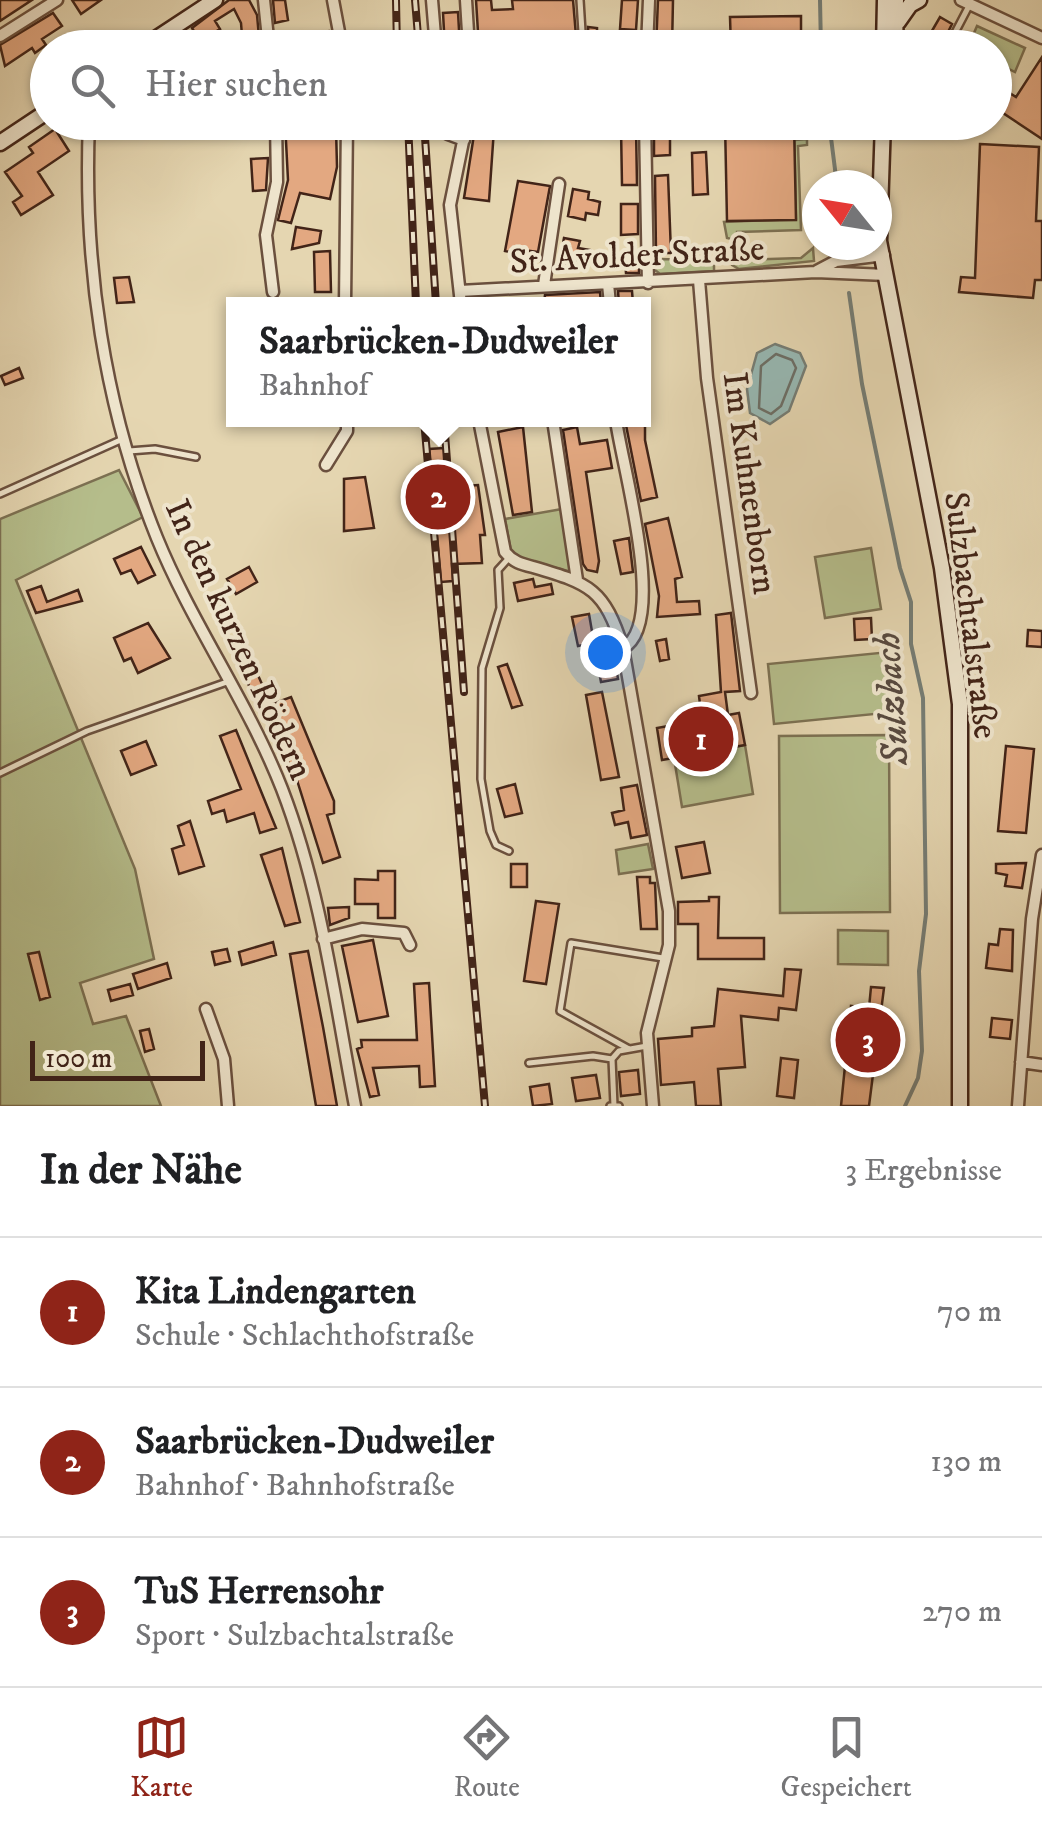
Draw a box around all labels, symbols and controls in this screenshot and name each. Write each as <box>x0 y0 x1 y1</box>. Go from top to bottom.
search box <box>30 30 1012 140</box>
icon: search <box>65 58 120 113</box>
text: Hier suchen <box>145 61 328 109</box>
north arrow <box>802 170 892 260</box>
street label: St. Avolder Straße <box>509 227 766 285</box>
popup <box>226 297 651 427</box>
text: Saarbrücken-Dudweiler <box>259 318 618 366</box>
text: Bahnhof <box>259 366 369 406</box>
street label: Im Kuhnenborn <box>712 370 786 597</box>
pin: 2 <box>406 460 470 534</box>
street label: Sulzbachtalstraße <box>933 489 1007 741</box>
street label: In den kurzen Rödern <box>154 493 322 787</box>
your location <box>580 627 631 678</box>
water label: Sulzbach <box>863 631 921 768</box>
pin: 1 <box>668 702 734 776</box>
pin: 3 <box>836 1002 900 1078</box>
scale bar <box>30 1036 205 1080</box>
text: 100 m <box>45 1041 112 1076</box>
text: In der Nähe <box>40 1145 242 1197</box>
text: 3 Ergebnisse <box>845 1151 1002 1191</box>
text: Kita Lindengarten <box>135 1268 416 1316</box>
text: 1 <box>67 1292 78 1332</box>
text: 70 m <box>937 1292 1002 1332</box>
text: Schule · Schlachthofstraße <box>135 1316 474 1356</box>
text: Saarbrücken-Dudweiler <box>135 1418 494 1466</box>
text: 2 <box>65 1442 80 1482</box>
text: 130 m <box>930 1442 1002 1482</box>
text: Bahnhof · Bahnhofstraße <box>135 1466 455 1506</box>
text: TuS Herrensohr <box>135 1568 383 1616</box>
text: 3 <box>67 1592 78 1632</box>
text: 270 m <box>922 1592 1002 1632</box>
text: Sport · Sulzbachtalstraße <box>135 1616 454 1656</box>
tab: Karte <box>130 1710 193 1805</box>
tab: Route <box>454 1710 520 1805</box>
tab: Gespeichert <box>781 1710 912 1805</box>

